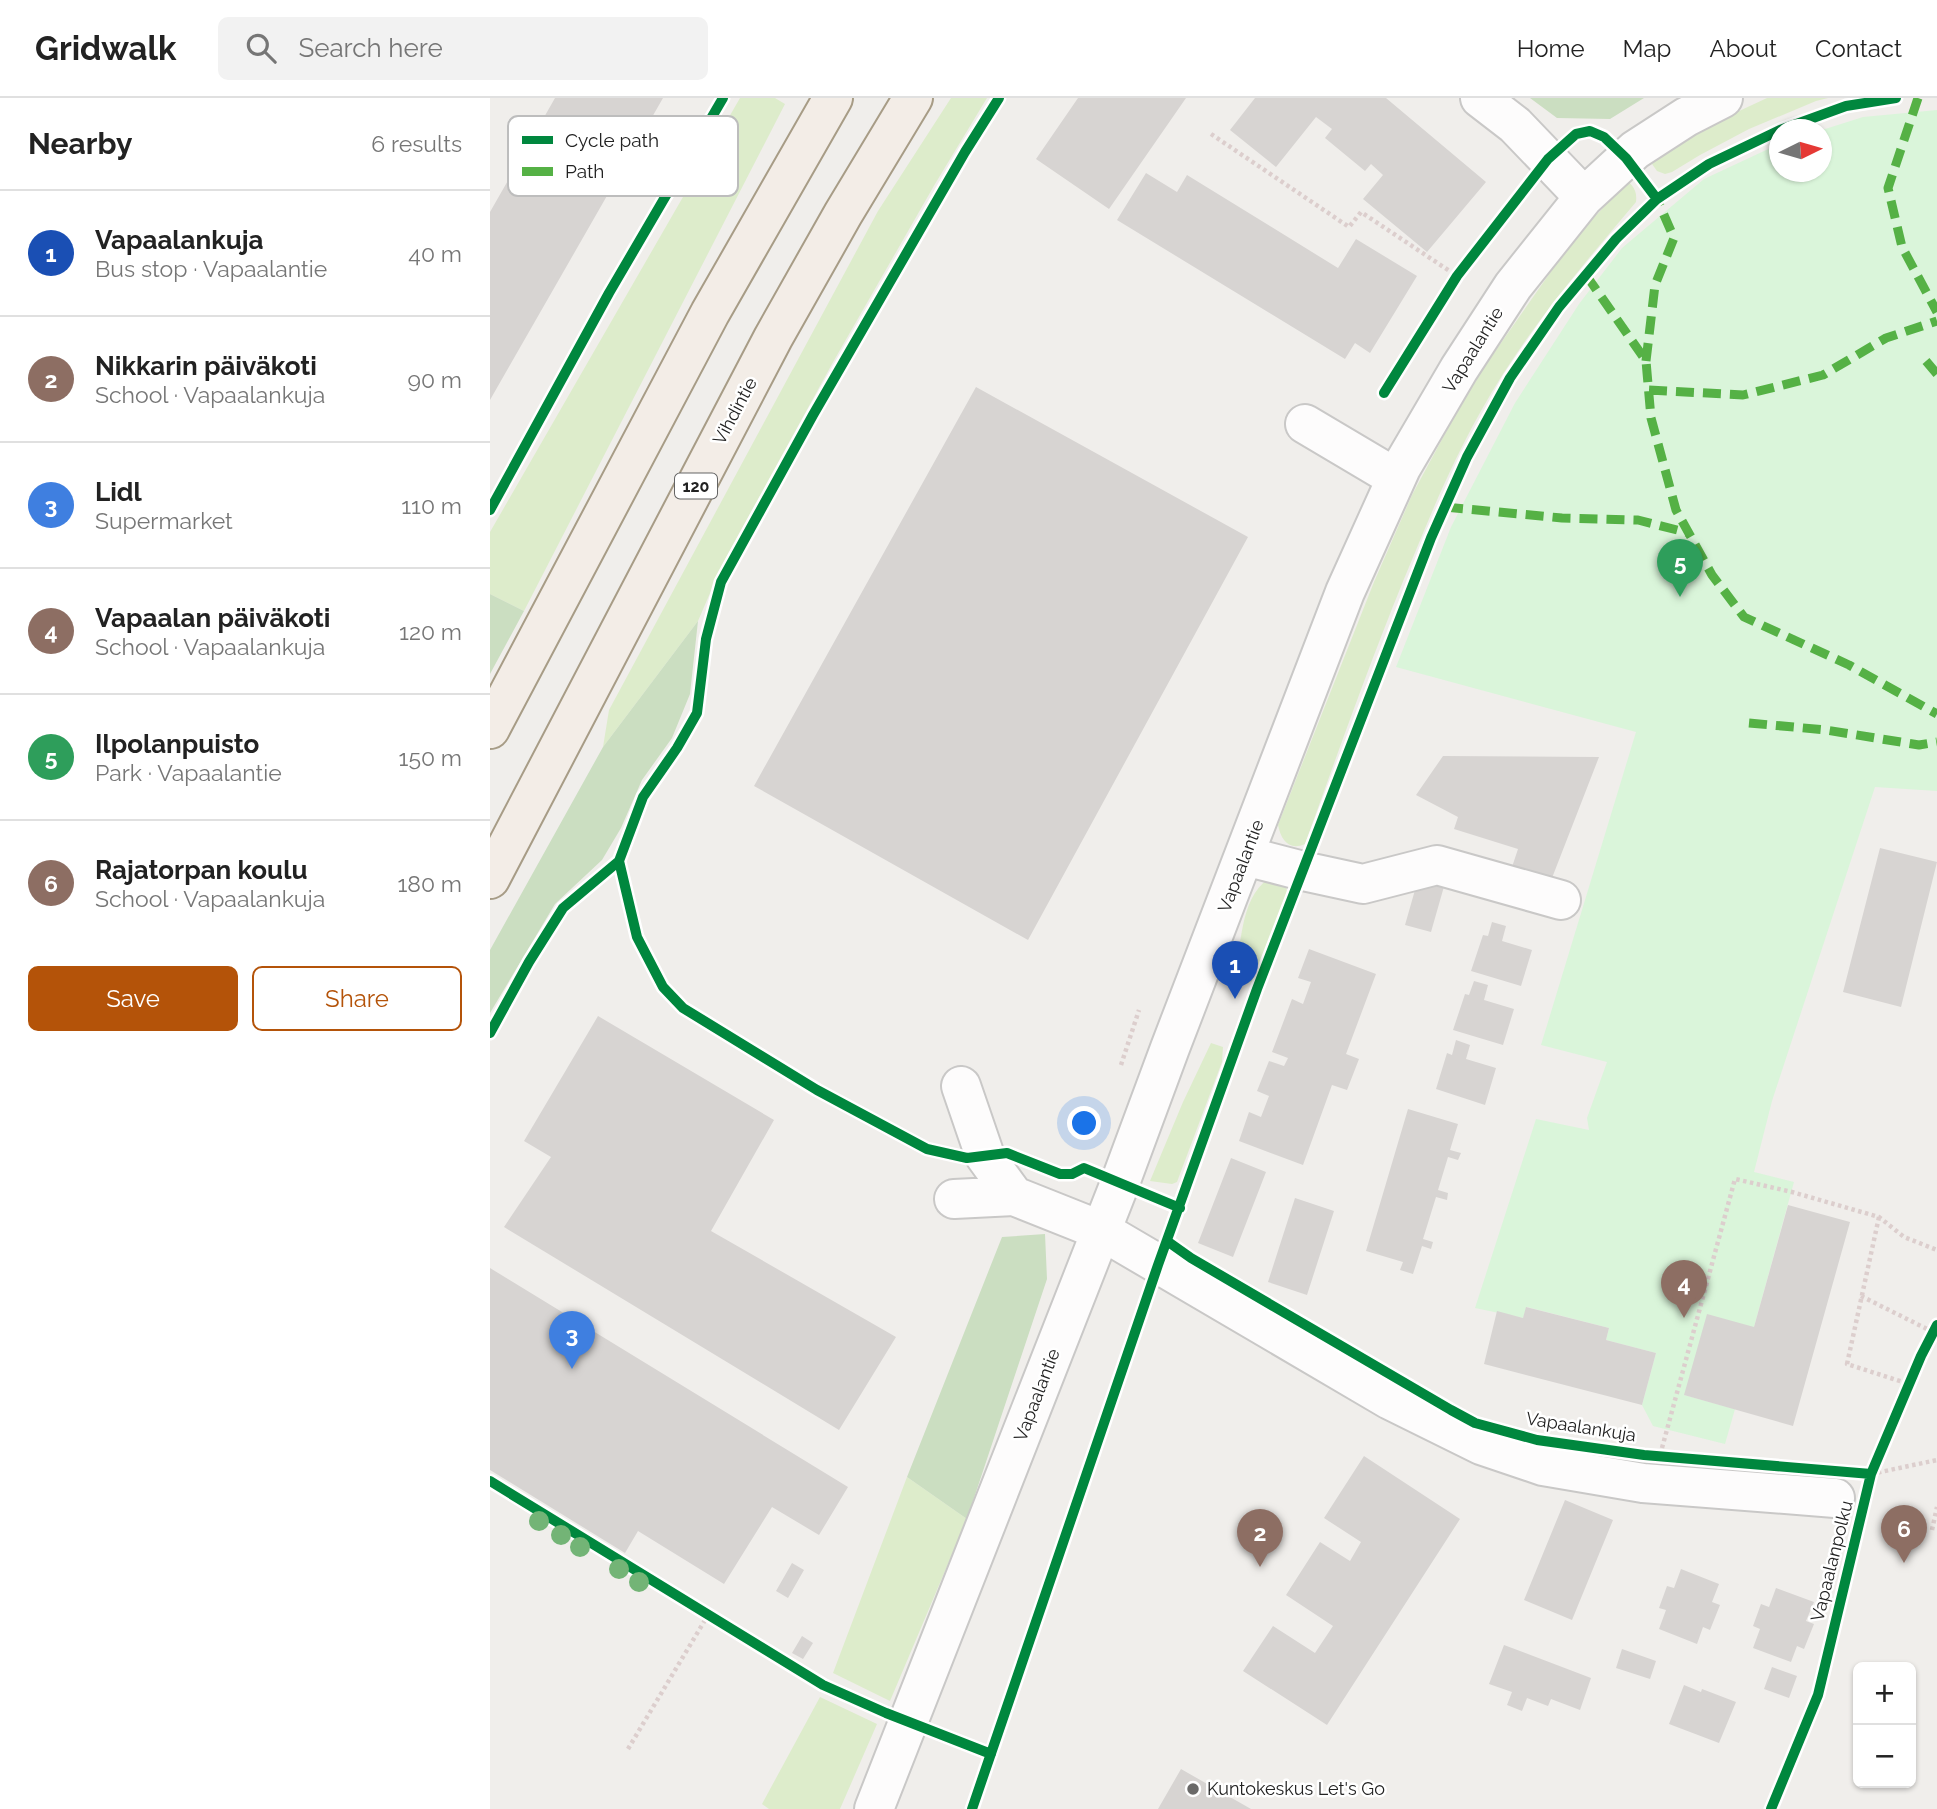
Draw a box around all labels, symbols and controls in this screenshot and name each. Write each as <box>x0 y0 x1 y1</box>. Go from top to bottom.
search box <box>218 17 708 80</box>
text: Gridwalk <box>35 29 176 68</box>
icon: search <box>242 29 280 67</box>
text: Search here <box>298 33 443 63</box>
text: Home <box>1517 34 1585 63</box>
text: Map <box>1623 34 1671 63</box>
text: About <box>1709 34 1777 63</box>
text: Contact <box>1815 34 1902 63</box>
legend <box>508 116 738 196</box>
north arrow <box>1769 119 1832 182</box>
text: Nearby <box>28 126 132 161</box>
text: Cycle path <box>565 129 659 151</box>
text: 6 results <box>371 130 462 157</box>
text: Path <box>565 160 604 182</box>
text: Vapaalankuja <box>95 225 264 255</box>
text: 1 <box>45 240 57 267</box>
text: 40 m <box>408 240 462 267</box>
text: Bus stop · Vapaalantie <box>95 255 327 282</box>
street label: Vapaalantie <box>1438 302 1508 397</box>
text: Nikkarin päiväkoti <box>95 351 317 381</box>
text: 2 <box>45 366 57 393</box>
text: 90 m <box>407 366 462 393</box>
street label: Vihdintie <box>708 373 761 448</box>
text: School · Vapaalankuja <box>95 381 325 408</box>
road number: 120 <box>675 474 717 498</box>
text: Lidl <box>95 477 142 507</box>
text: 3 <box>45 492 57 519</box>
text: 110 m <box>401 492 462 519</box>
text: Supermarket <box>95 507 233 534</box>
pin: 5 <box>1657 539 1703 597</box>
text: Vapaalan päiväkoti <box>95 603 330 633</box>
text: 4 <box>44 618 58 645</box>
text: 120 m <box>399 618 462 645</box>
text: School · Vapaalankuja <box>95 633 325 660</box>
text: Ilpolanpuisto <box>95 729 259 759</box>
text: 5 <box>45 744 57 771</box>
text: 150 m <box>399 744 462 771</box>
text: Park · Vapaalantie <box>95 759 282 786</box>
street label: Vapaalantie <box>1213 816 1268 915</box>
text: Rajatorpan koulu <box>95 855 308 885</box>
text: 6 <box>44 870 58 897</box>
text: 180 m <box>397 870 462 897</box>
text: School · Vapaalankuja <box>95 885 325 912</box>
pin: 1 <box>1212 941 1258 999</box>
button: Save <box>28 966 238 1031</box>
button: Share <box>252 966 462 1031</box>
your location <box>1067 1106 1101 1140</box>
pin: 4 <box>1661 1260 1707 1318</box>
pin: 3 <box>549 1311 595 1369</box>
street label: Vapaalantie <box>1009 1345 1064 1444</box>
street label: Vapaalankuja <box>1525 1407 1638 1446</box>
street label: Vapaalanpolku <box>1806 1498 1857 1624</box>
pin: 6 <box>1881 1505 1927 1563</box>
pin: 2 <box>1237 1509 1283 1567</box>
map controls <box>1853 1662 1916 1788</box>
button: + <box>1853 1662 1916 1725</box>
button: − <box>1853 1725 1916 1788</box>
place label: Kuntokeskus Let's Go <box>1207 1778 1385 1799</box>
marker: Kuntokeskus Let's Go <box>1185 1781 1201 1797</box>

